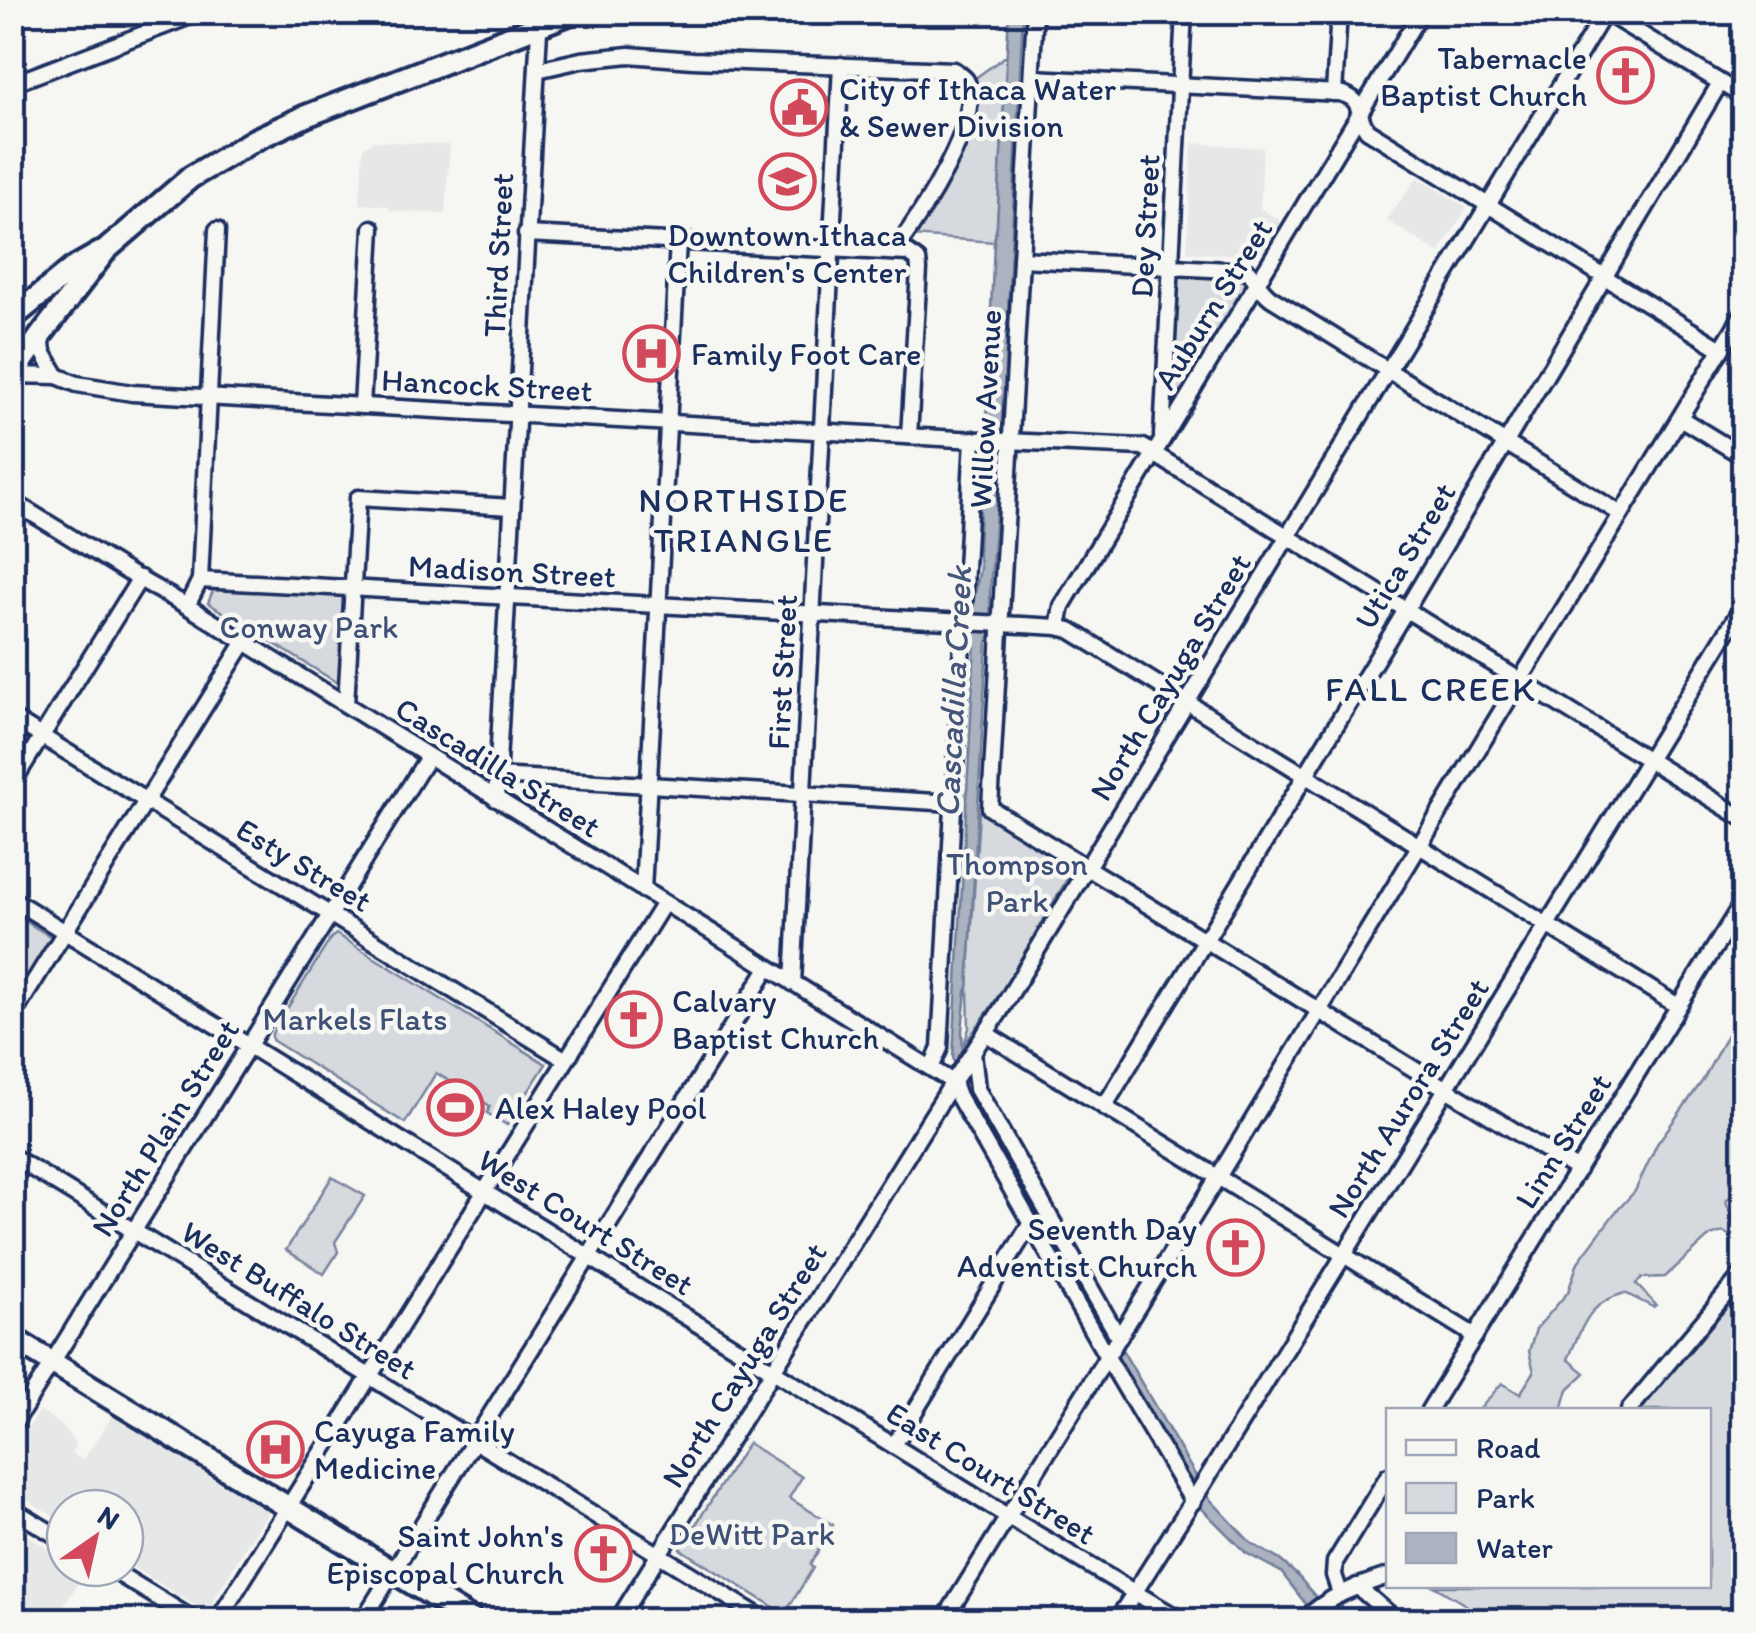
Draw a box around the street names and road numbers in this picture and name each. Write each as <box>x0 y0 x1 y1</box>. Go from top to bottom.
street label: Dey Street <box>1122 153 1168 299</box>
street label: Third Street <box>475 172 521 338</box>
street label: Auburn Street <box>1145 212 1281 396</box>
street label: Willow Avenue <box>961 309 1009 509</box>
street label: Hancock Street <box>380 360 594 410</box>
street label: Utica Street <box>1346 476 1464 636</box>
street label: Madison Street <box>407 547 617 595</box>
street label: North Cayuga Street <box>1081 547 1259 807</box>
street label: First Street <box>759 593 805 751</box>
street label: Cascadilla Street <box>388 689 608 845</box>
street label: Esty Street <box>230 810 378 920</box>
street label: North Aurora Street <box>1319 971 1497 1225</box>
street label: North Plain Street <box>83 1012 247 1244</box>
street label: Linn Street <box>1507 1067 1619 1215</box>
street label: West Court Street <box>471 1141 701 1303</box>
street label: West Buffalo Street <box>174 1212 424 1388</box>
street label: North Cayuga Street <box>653 1236 835 1494</box>
street label: East Court Street <box>879 1393 1103 1553</box>

